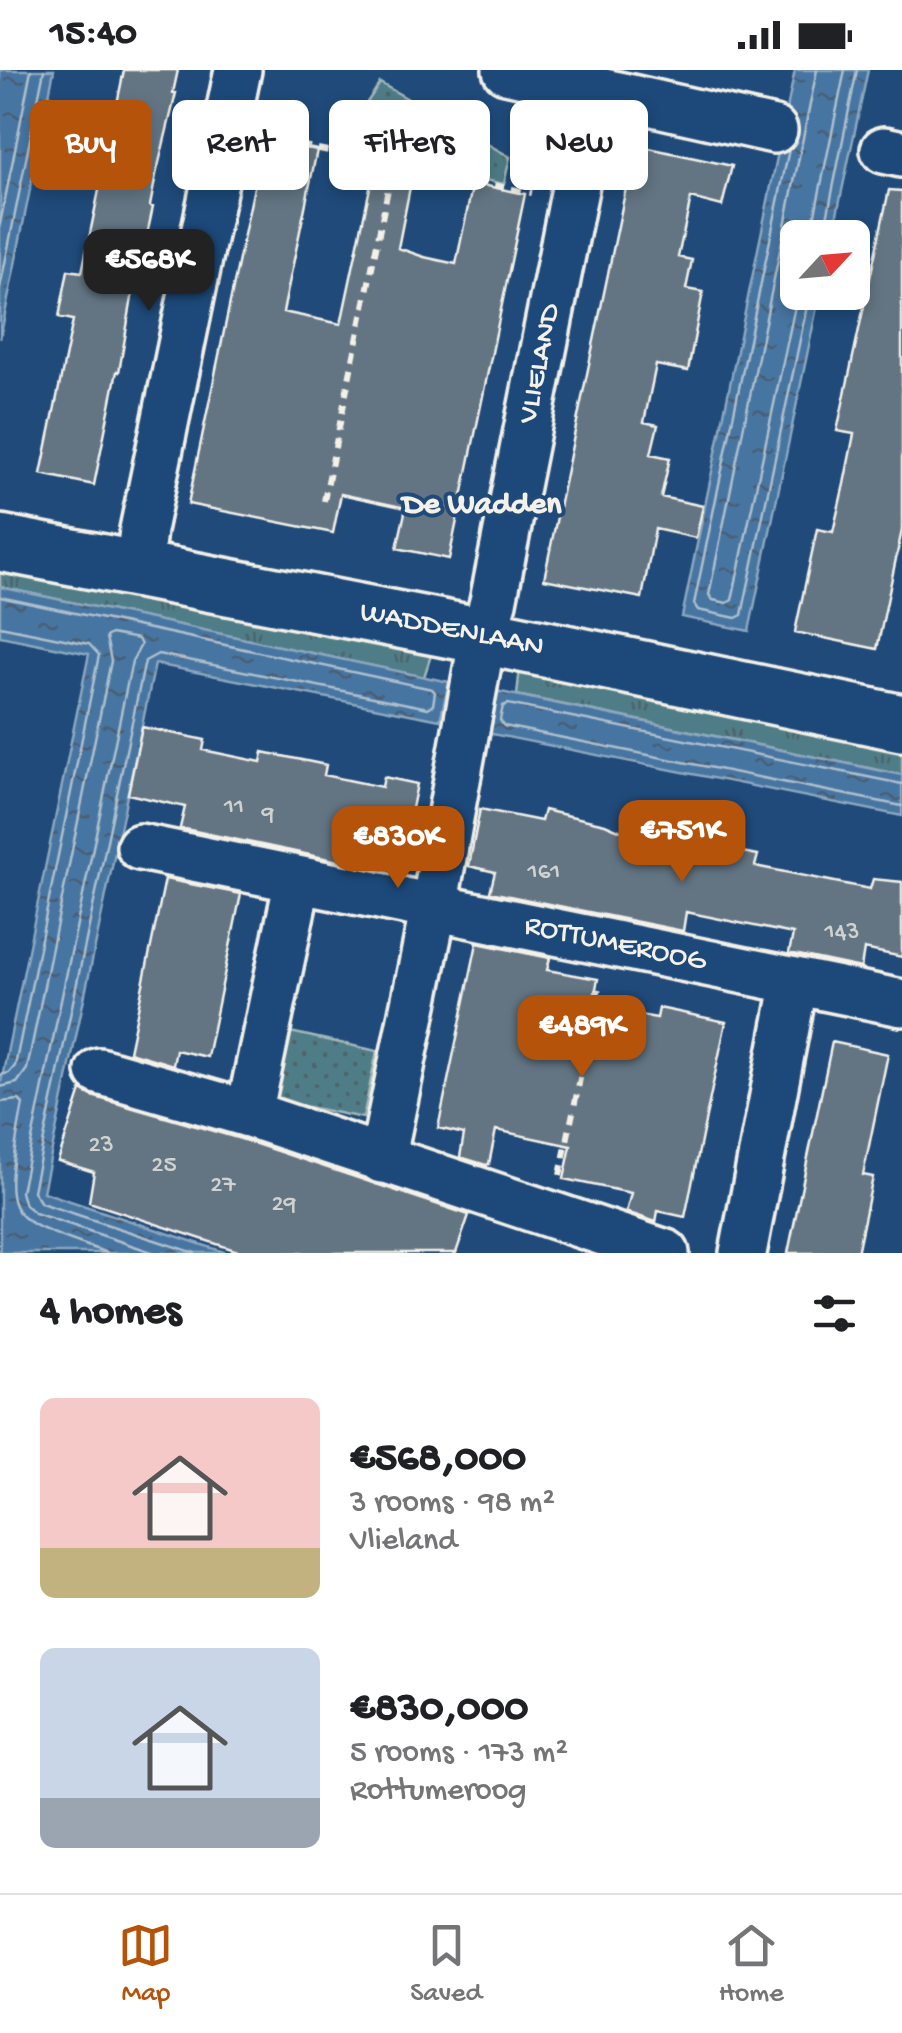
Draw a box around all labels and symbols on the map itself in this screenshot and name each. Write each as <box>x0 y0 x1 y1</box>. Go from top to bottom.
north arrow <box>780 220 870 310</box>
pin: €568K <box>79 229 219 314</box>
street label: VLIELAND <box>511 300 569 428</box>
district label: De Wadden <box>399 487 562 525</box>
street label: WADDENLAAN <box>357 595 547 666</box>
house number: 11 <box>223 794 244 823</box>
pin: €751K <box>612 800 752 885</box>
house number: 9 <box>261 801 274 830</box>
pin: €830K <box>328 806 468 891</box>
house number: 161 <box>527 859 560 888</box>
street label: ROTTUMEROOG <box>521 909 710 980</box>
house number: 143 <box>824 919 859 948</box>
pin: €489K <box>512 995 652 1080</box>
house number: 23 <box>88 1132 114 1161</box>
house number: 25 <box>151 1152 177 1181</box>
house number: 27 <box>210 1172 237 1201</box>
house number: 29 <box>272 1191 296 1220</box>

